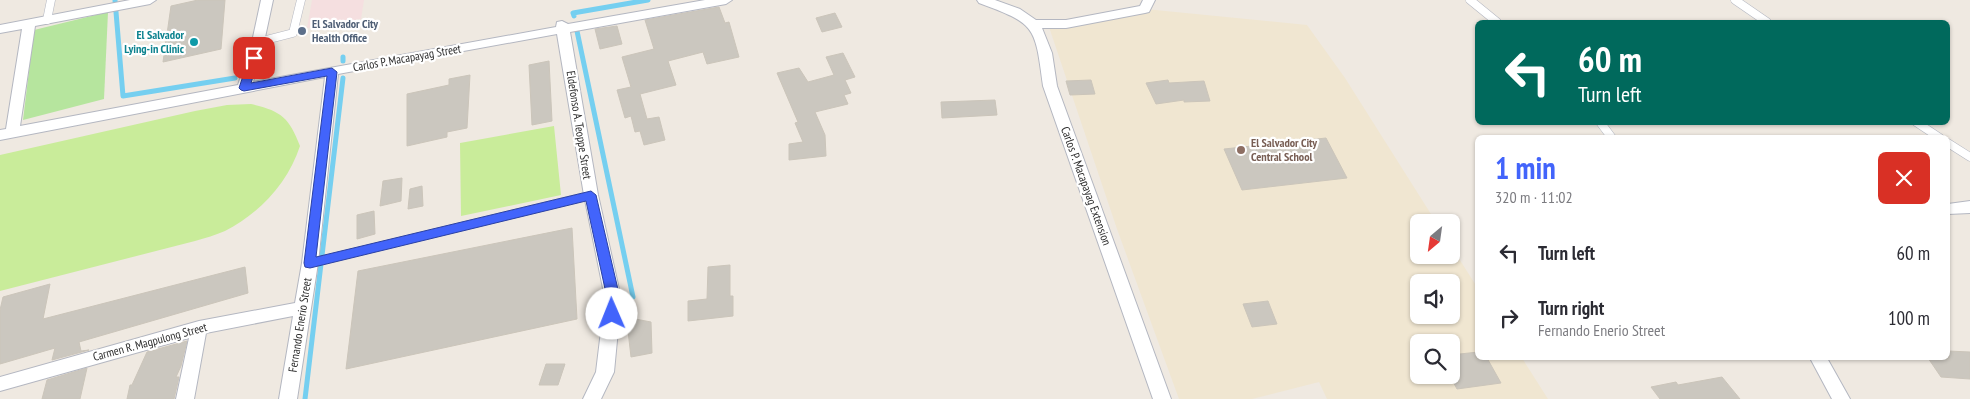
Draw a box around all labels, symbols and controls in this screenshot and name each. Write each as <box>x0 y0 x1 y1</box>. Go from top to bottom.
place label: El Salvador City Health Office <box>312 16 378 45</box>
marker: El Salvador City Health Office <box>296 25 308 37</box>
place label: El Salvador Lying-in Clinic <box>124 27 185 56</box>
marker: El Salvador Lying-in Clinic <box>188 36 200 48</box>
text: 60 m <box>1578 36 1642 82</box>
pin <box>233 37 275 79</box>
street label: Carlos P. Macapayag Street <box>352 40 463 74</box>
icon: left <box>1495 40 1560 105</box>
icon: arrive <box>240 44 268 72</box>
street label: Eldefonso A. Teoppe Street <box>564 70 596 181</box>
text: Turn left <box>1578 80 1642 108</box>
street label: Carlos P. Macapayag Extension <box>1058 124 1115 247</box>
place label: El Salvador City Central School <box>1251 135 1317 164</box>
marker: El Salvador City Central School <box>1235 144 1247 156</box>
text: 1 min <box>1495 148 1556 187</box>
button: close <box>1878 152 1930 204</box>
text: 320 m · 11:02 <box>1495 187 1573 207</box>
north arrow <box>1410 214 1460 264</box>
map controls <box>1410 214 1460 384</box>
icon: left <box>1495 239 1523 267</box>
text: Turn left <box>1538 241 1595 265</box>
text: 60 m <box>1897 241 1930 265</box>
button: sound <box>1410 274 1460 324</box>
street label: Fernando Enerio Street <box>285 276 314 373</box>
position arrow <box>585 287 637 339</box>
text: Turn right <box>1538 296 1604 320</box>
icon: right <box>1495 304 1523 332</box>
text: 100 m <box>1888 306 1930 330</box>
street label: Carmen R. Magpulong Street <box>91 319 209 364</box>
text: Fernando Enerio Street <box>1538 320 1665 340</box>
button: search <box>1410 334 1460 384</box>

